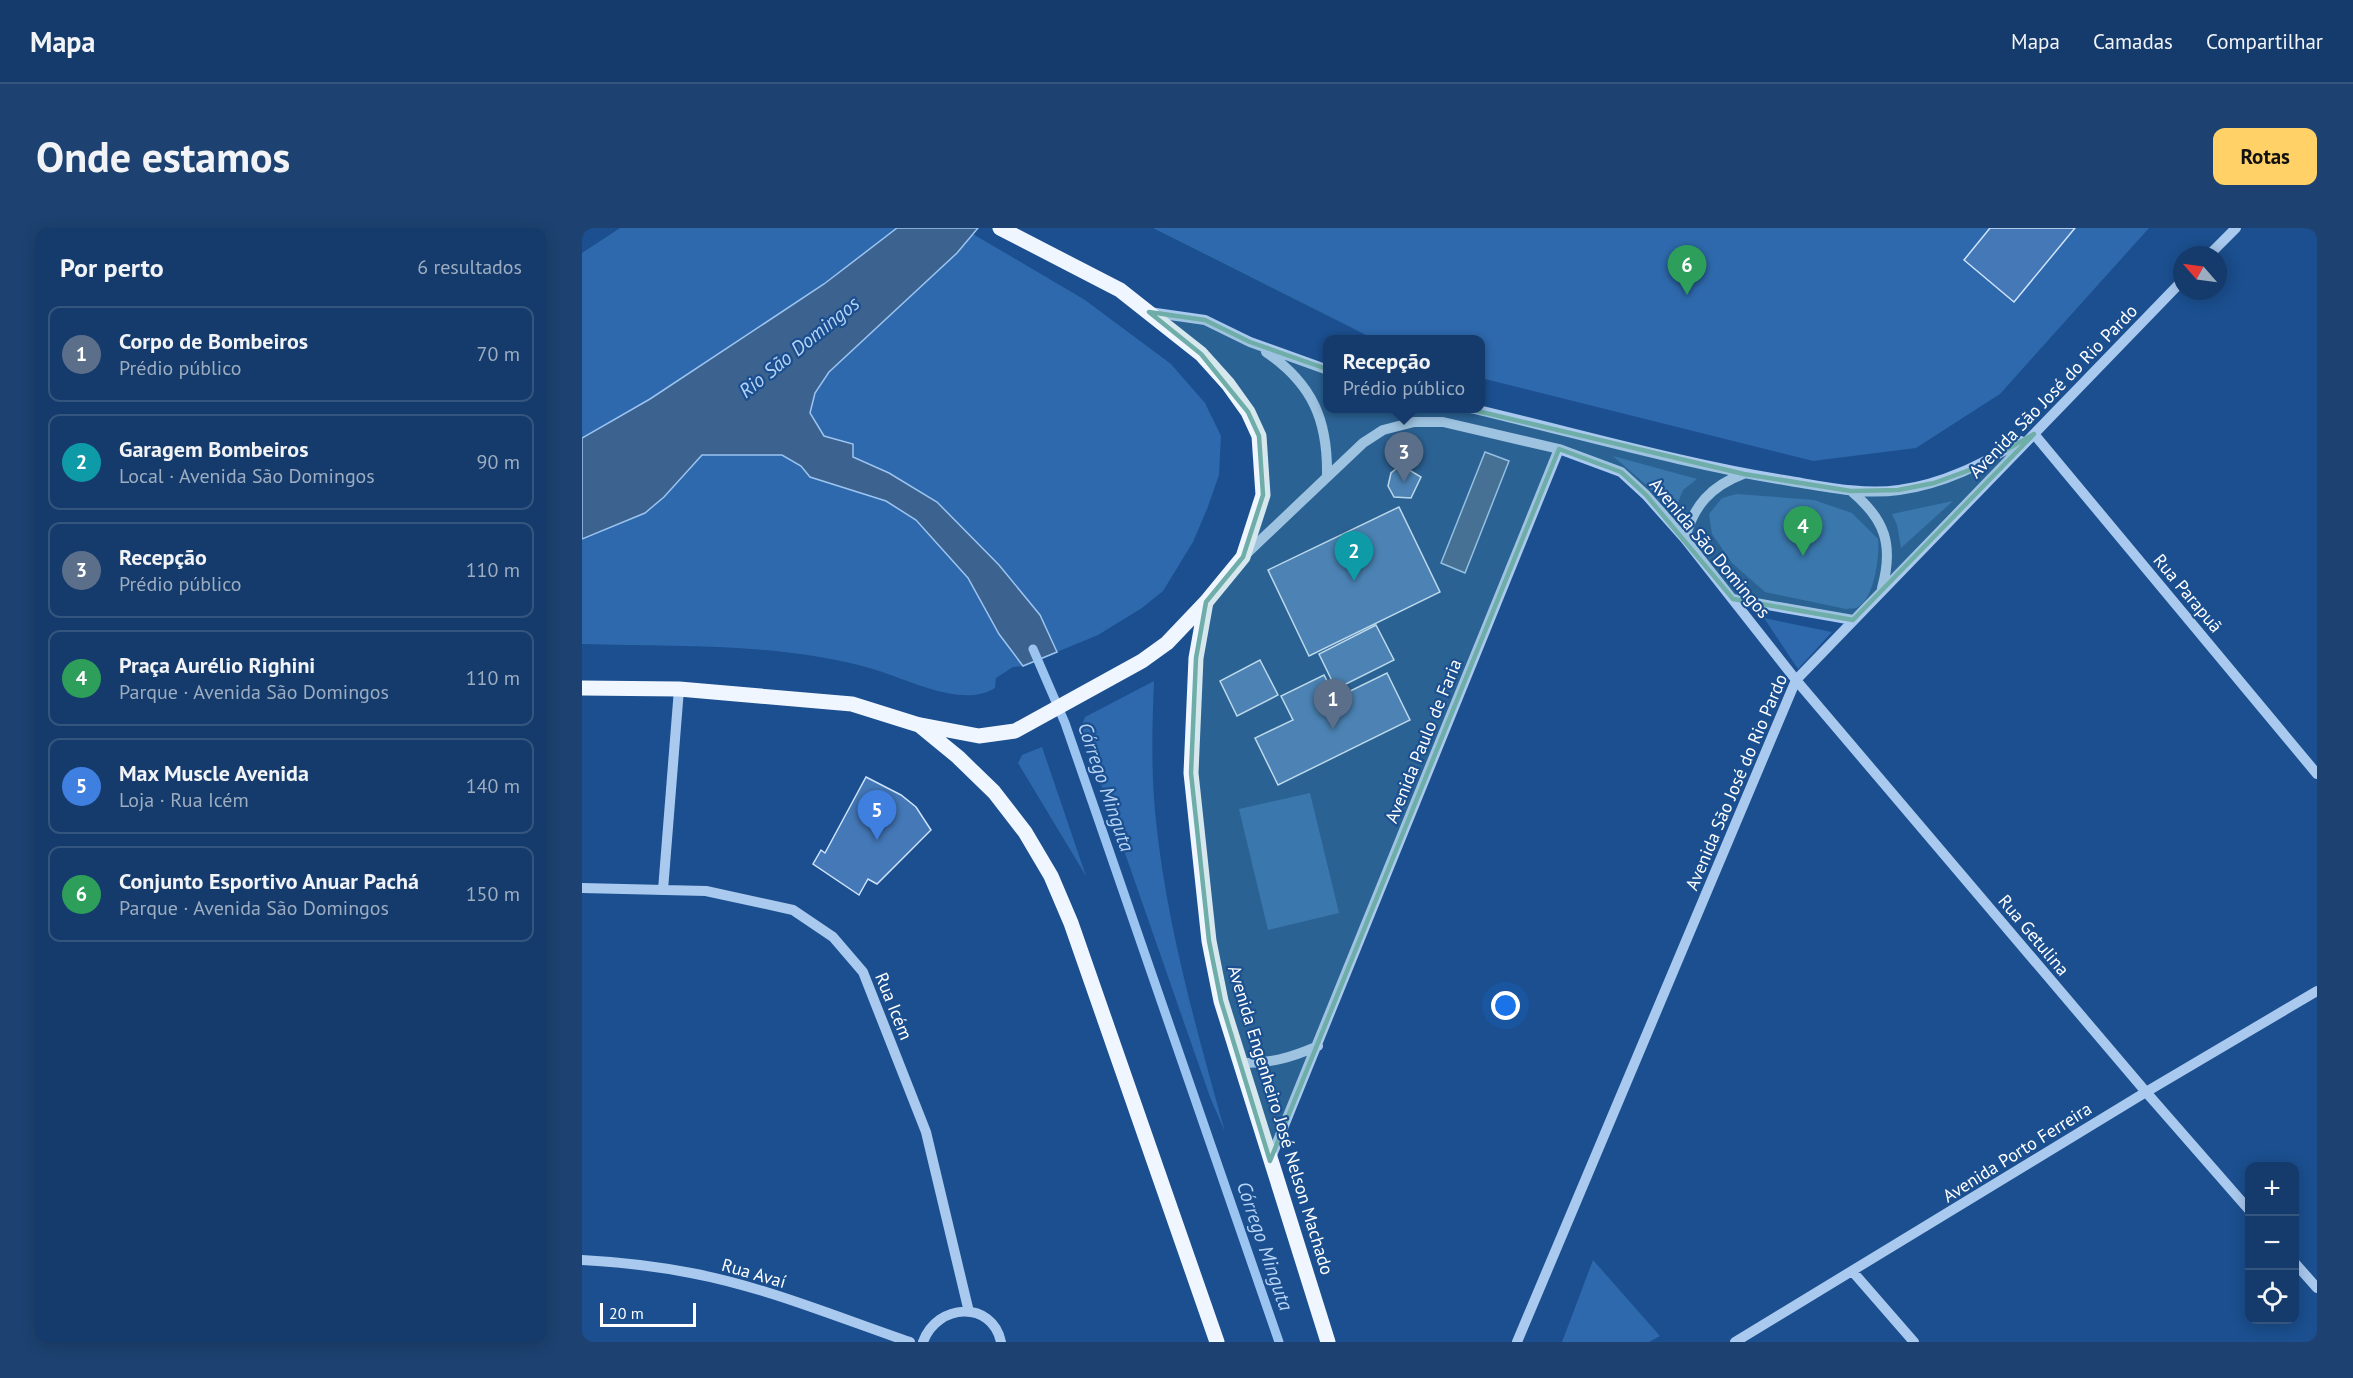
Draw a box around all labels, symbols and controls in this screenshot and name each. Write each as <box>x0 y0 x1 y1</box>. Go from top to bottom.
text: Mapa <box>30 23 95 60</box>
text: Mapa <box>2011 28 2060 55</box>
text: Camadas <box>2093 28 2173 55</box>
text: Compartilhar <box>2206 28 2323 55</box>
button: Rotas <box>2213 128 2317 185</box>
text: Onde estamos <box>36 129 290 184</box>
pin: 6 <box>1668 245 1706 295</box>
north arrow <box>2173 246 2227 300</box>
text: Por perto <box>60 251 164 284</box>
text: 6 resultados <box>417 254 522 280</box>
water label: Rio São Domingos <box>733 290 865 404</box>
street label: Avenida São José do Rio Pardo <box>1964 299 2142 483</box>
text: Corpo de Bombeiros <box>119 327 308 355</box>
popup <box>1323 335 1485 413</box>
text: 1 <box>76 341 87 367</box>
text: 70 m <box>477 341 520 367</box>
text: Recepção <box>1343 347 1430 375</box>
text: Prédio público <box>119 355 242 381</box>
text: Prédio público <box>1343 375 1465 401</box>
pin: 3 <box>1384 432 1424 482</box>
text: Garagem Bombeiros <box>119 435 308 463</box>
text: 2 <box>76 449 87 475</box>
text: 90 m <box>477 449 520 475</box>
text: Local · Avenida São Domingos <box>119 463 375 489</box>
street label: Avenida São Domingos <box>1645 473 1775 623</box>
pin: 4 <box>1784 506 1822 556</box>
pin: 2 <box>1334 532 1374 581</box>
text: Recepção <box>119 543 207 571</box>
street label: Rua Parapuã <box>2148 549 2228 637</box>
text: 3 <box>76 557 87 583</box>
text: 110 m <box>466 557 520 583</box>
text: Prédio público <box>119 571 242 597</box>
text: Praça Aurélio Righini <box>119 651 315 679</box>
street label: Avenida Paulo de Faria <box>1380 656 1466 826</box>
text: 4 <box>76 665 87 691</box>
text: 110 m <box>466 665 520 691</box>
street label: Avenida São José do Rio Pardo <box>1680 670 1792 894</box>
text: Parque · Avenida São Domingos <box>119 679 389 705</box>
pin: 1 <box>1314 680 1353 729</box>
water label: Córrego Minguta <box>1072 719 1140 855</box>
text: Max Muscle Avenida <box>119 759 309 787</box>
text: 5 <box>76 773 87 799</box>
text: 140 m <box>466 773 520 799</box>
text: Loja · Rua Icém <box>119 787 249 813</box>
pin: 5 <box>858 790 896 840</box>
text: Conjunto Esportivo Anuar Pachá <box>119 867 419 895</box>
text: 6 <box>76 881 87 907</box>
text: 150 m <box>466 881 520 907</box>
street label: Rua Getulina <box>1993 890 2075 980</box>
text: Parque · Avenida São Domingos <box>119 895 389 921</box>
street label: Avenida Engenheiro José Nelson Machado <box>1223 963 1339 1277</box>
street label: Rua Icém <box>870 969 918 1043</box>
your location <box>1491 991 1520 1020</box>
street label: Avenida Porto Ferreira <box>1938 1097 2096 1207</box>
map controls <box>2245 1162 2299 1324</box>
button: + <box>2245 1162 2299 1216</box>
water label: Córrego Minguta <box>1231 1178 1299 1314</box>
button: − <box>2245 1216 2299 1270</box>
street label: Rua Avaí <box>719 1253 789 1293</box>
button: locate <box>2245 1270 2299 1324</box>
scale bar <box>600 1300 696 1328</box>
text: 20 m <box>609 1303 644 1323</box>

